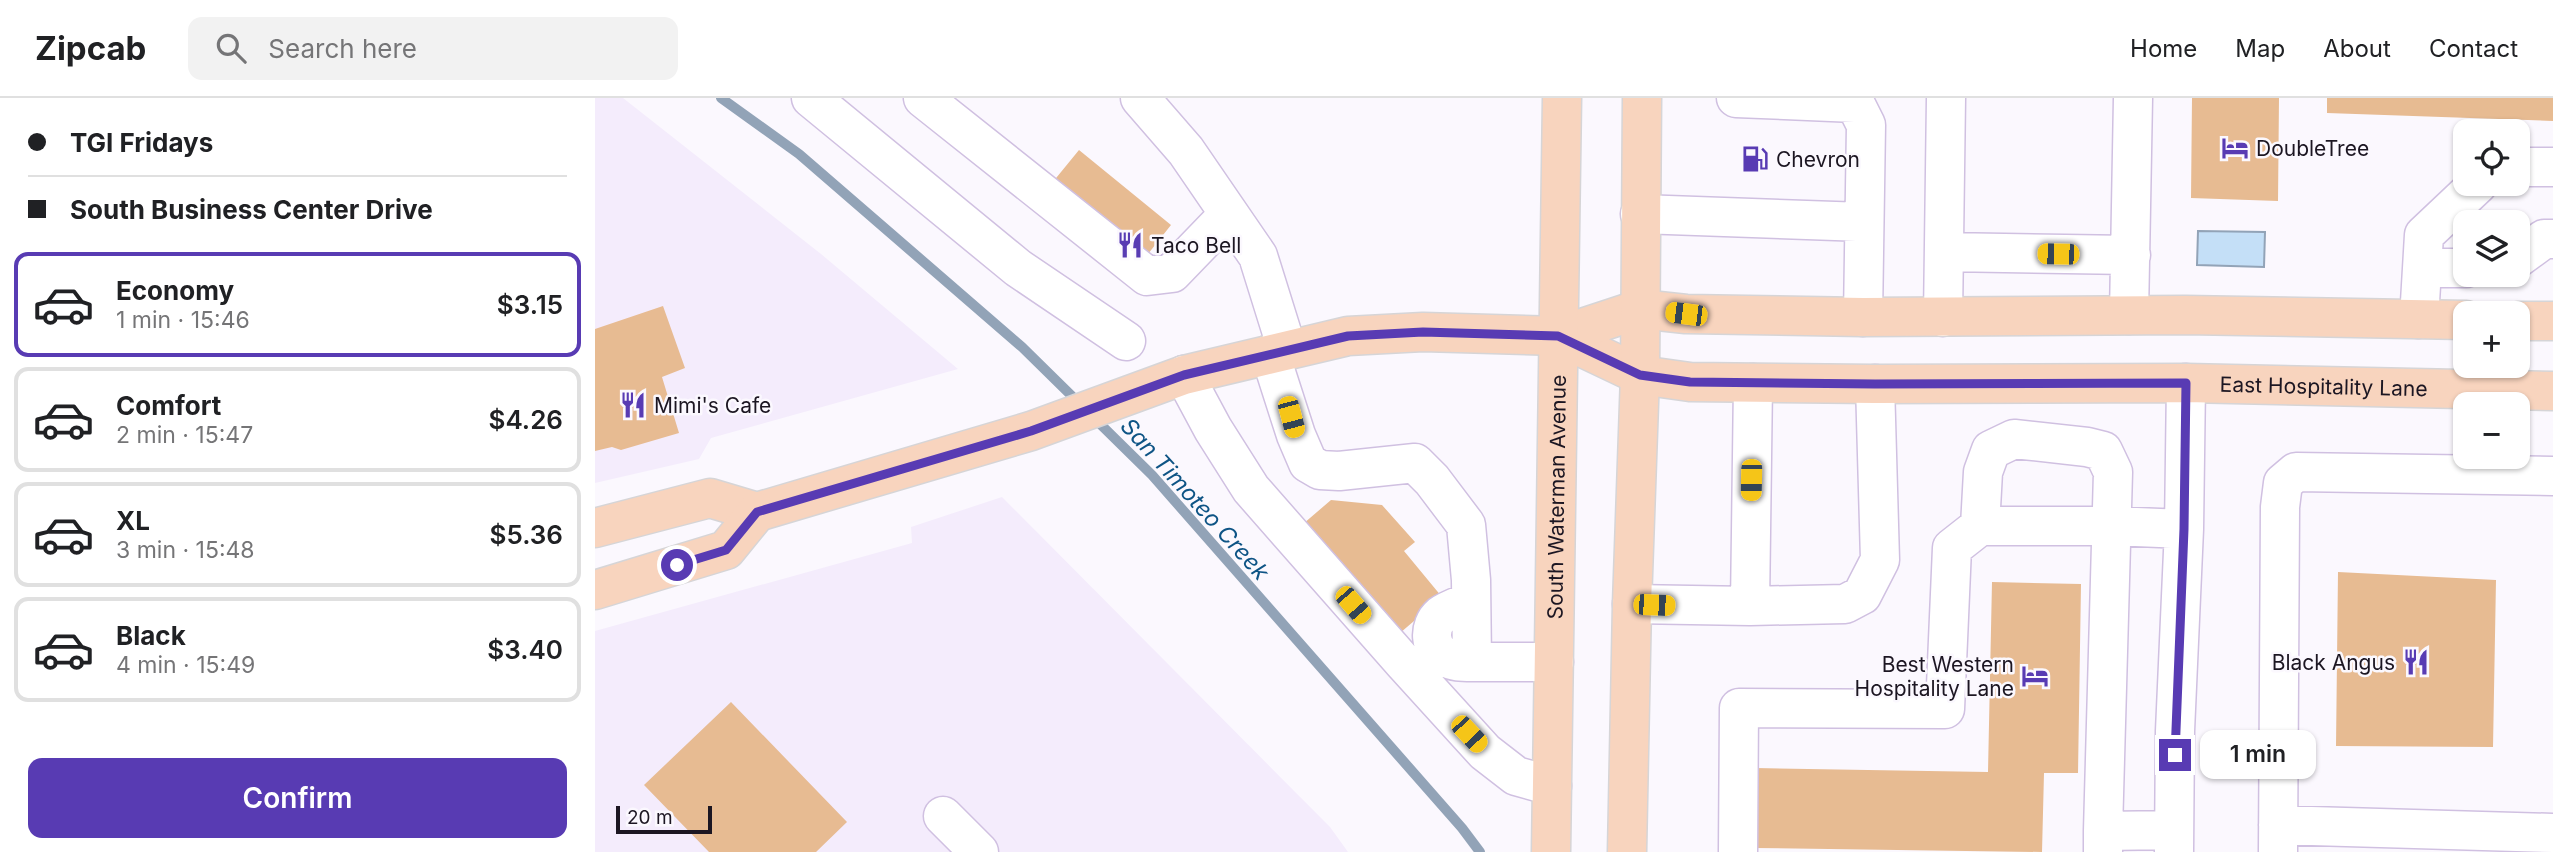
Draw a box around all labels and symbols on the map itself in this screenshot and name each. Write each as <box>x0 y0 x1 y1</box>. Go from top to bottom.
hotel icon: DoubleTree <box>2220 133 2250 163</box>
place label: DoubleTree <box>2256 136 2369 161</box>
fuel station icon: Chevron <box>1740 144 1770 174</box>
place label: Chevron <box>1776 147 1860 172</box>
restaurant icon: Taco Bell <box>1115 230 1145 260</box>
place label: Taco Bell <box>1151 233 1241 258</box>
car <box>2037 243 2080 265</box>
car <box>1664 301 1709 327</box>
street label: East Hospitality Lane <box>2219 371 2428 401</box>
street label: South Waterman Avenue <box>1542 375 1570 620</box>
restaurant icon: Mimi's Cafe <box>618 390 648 420</box>
place label: Mimi's Cafe <box>654 393 771 418</box>
car <box>1276 394 1307 440</box>
water label: San Timoteo Creek <box>1115 412 1275 586</box>
car <box>1741 459 1762 501</box>
route start <box>661 549 693 581</box>
car <box>1332 582 1375 628</box>
car <box>1633 594 1676 616</box>
restaurant icon: Black Angus <box>2401 647 2431 677</box>
place label: Black Angus <box>2272 650 2395 675</box>
place label: Best Western Hospitality Lane <box>1855 652 2014 701</box>
hotel icon: Best Western Hospitality Lane <box>2020 661 2050 691</box>
car <box>1447 711 1492 757</box>
callout: 1 min <box>2199 730 2315 780</box>
route end <box>2159 739 2191 771</box>
scale bar <box>616 803 712 835</box>

